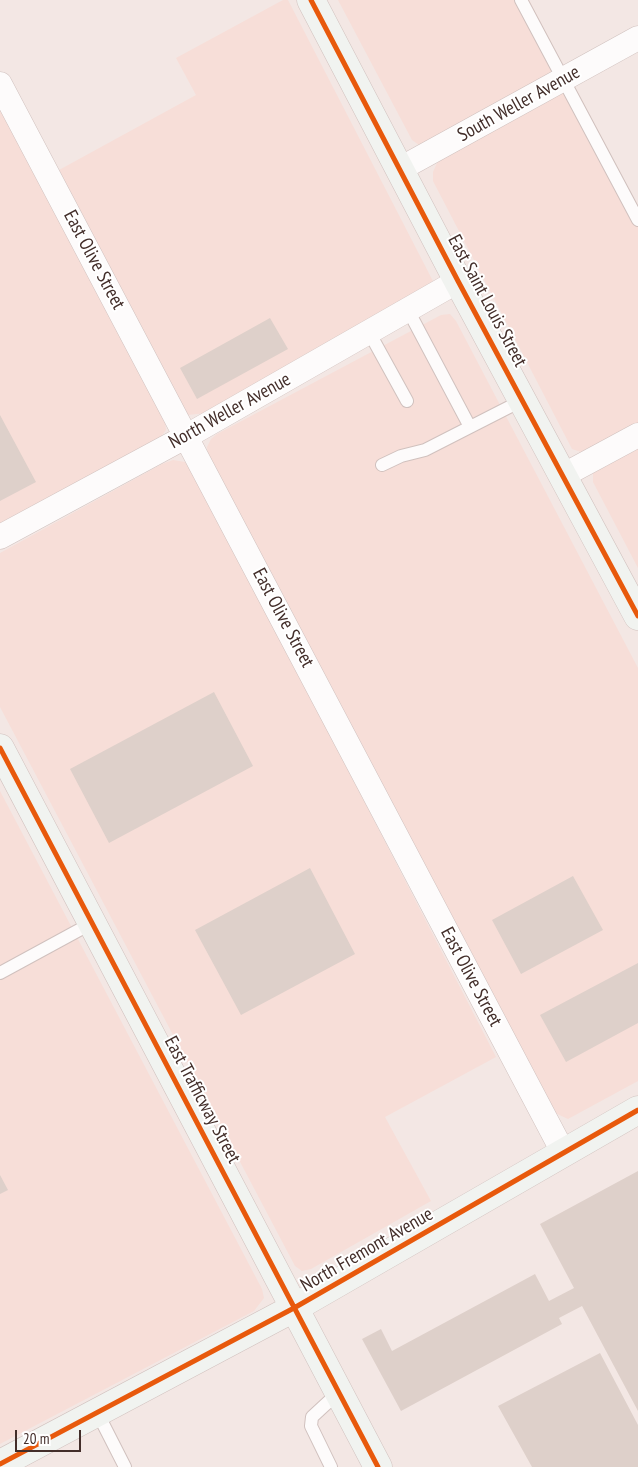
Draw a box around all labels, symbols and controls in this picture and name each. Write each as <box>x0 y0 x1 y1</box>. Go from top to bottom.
street label: South Weller Avenue <box>454 61 584 147</box>
street label: East Olive Street <box>58 207 130 313</box>
street label: East Saint Louis Street <box>443 231 531 371</box>
street label: North Weller Avenue <box>165 368 295 454</box>
street label: East Olive Street <box>247 565 319 671</box>
street label: East Olive Street <box>435 924 507 1030</box>
street label: East Trafficway Street <box>159 1033 245 1167</box>
street label: North Fremont Avenue <box>297 1203 437 1297</box>
scale bar <box>18 1420 84 1452</box>
text: 20 m <box>23 1429 49 1448</box>

